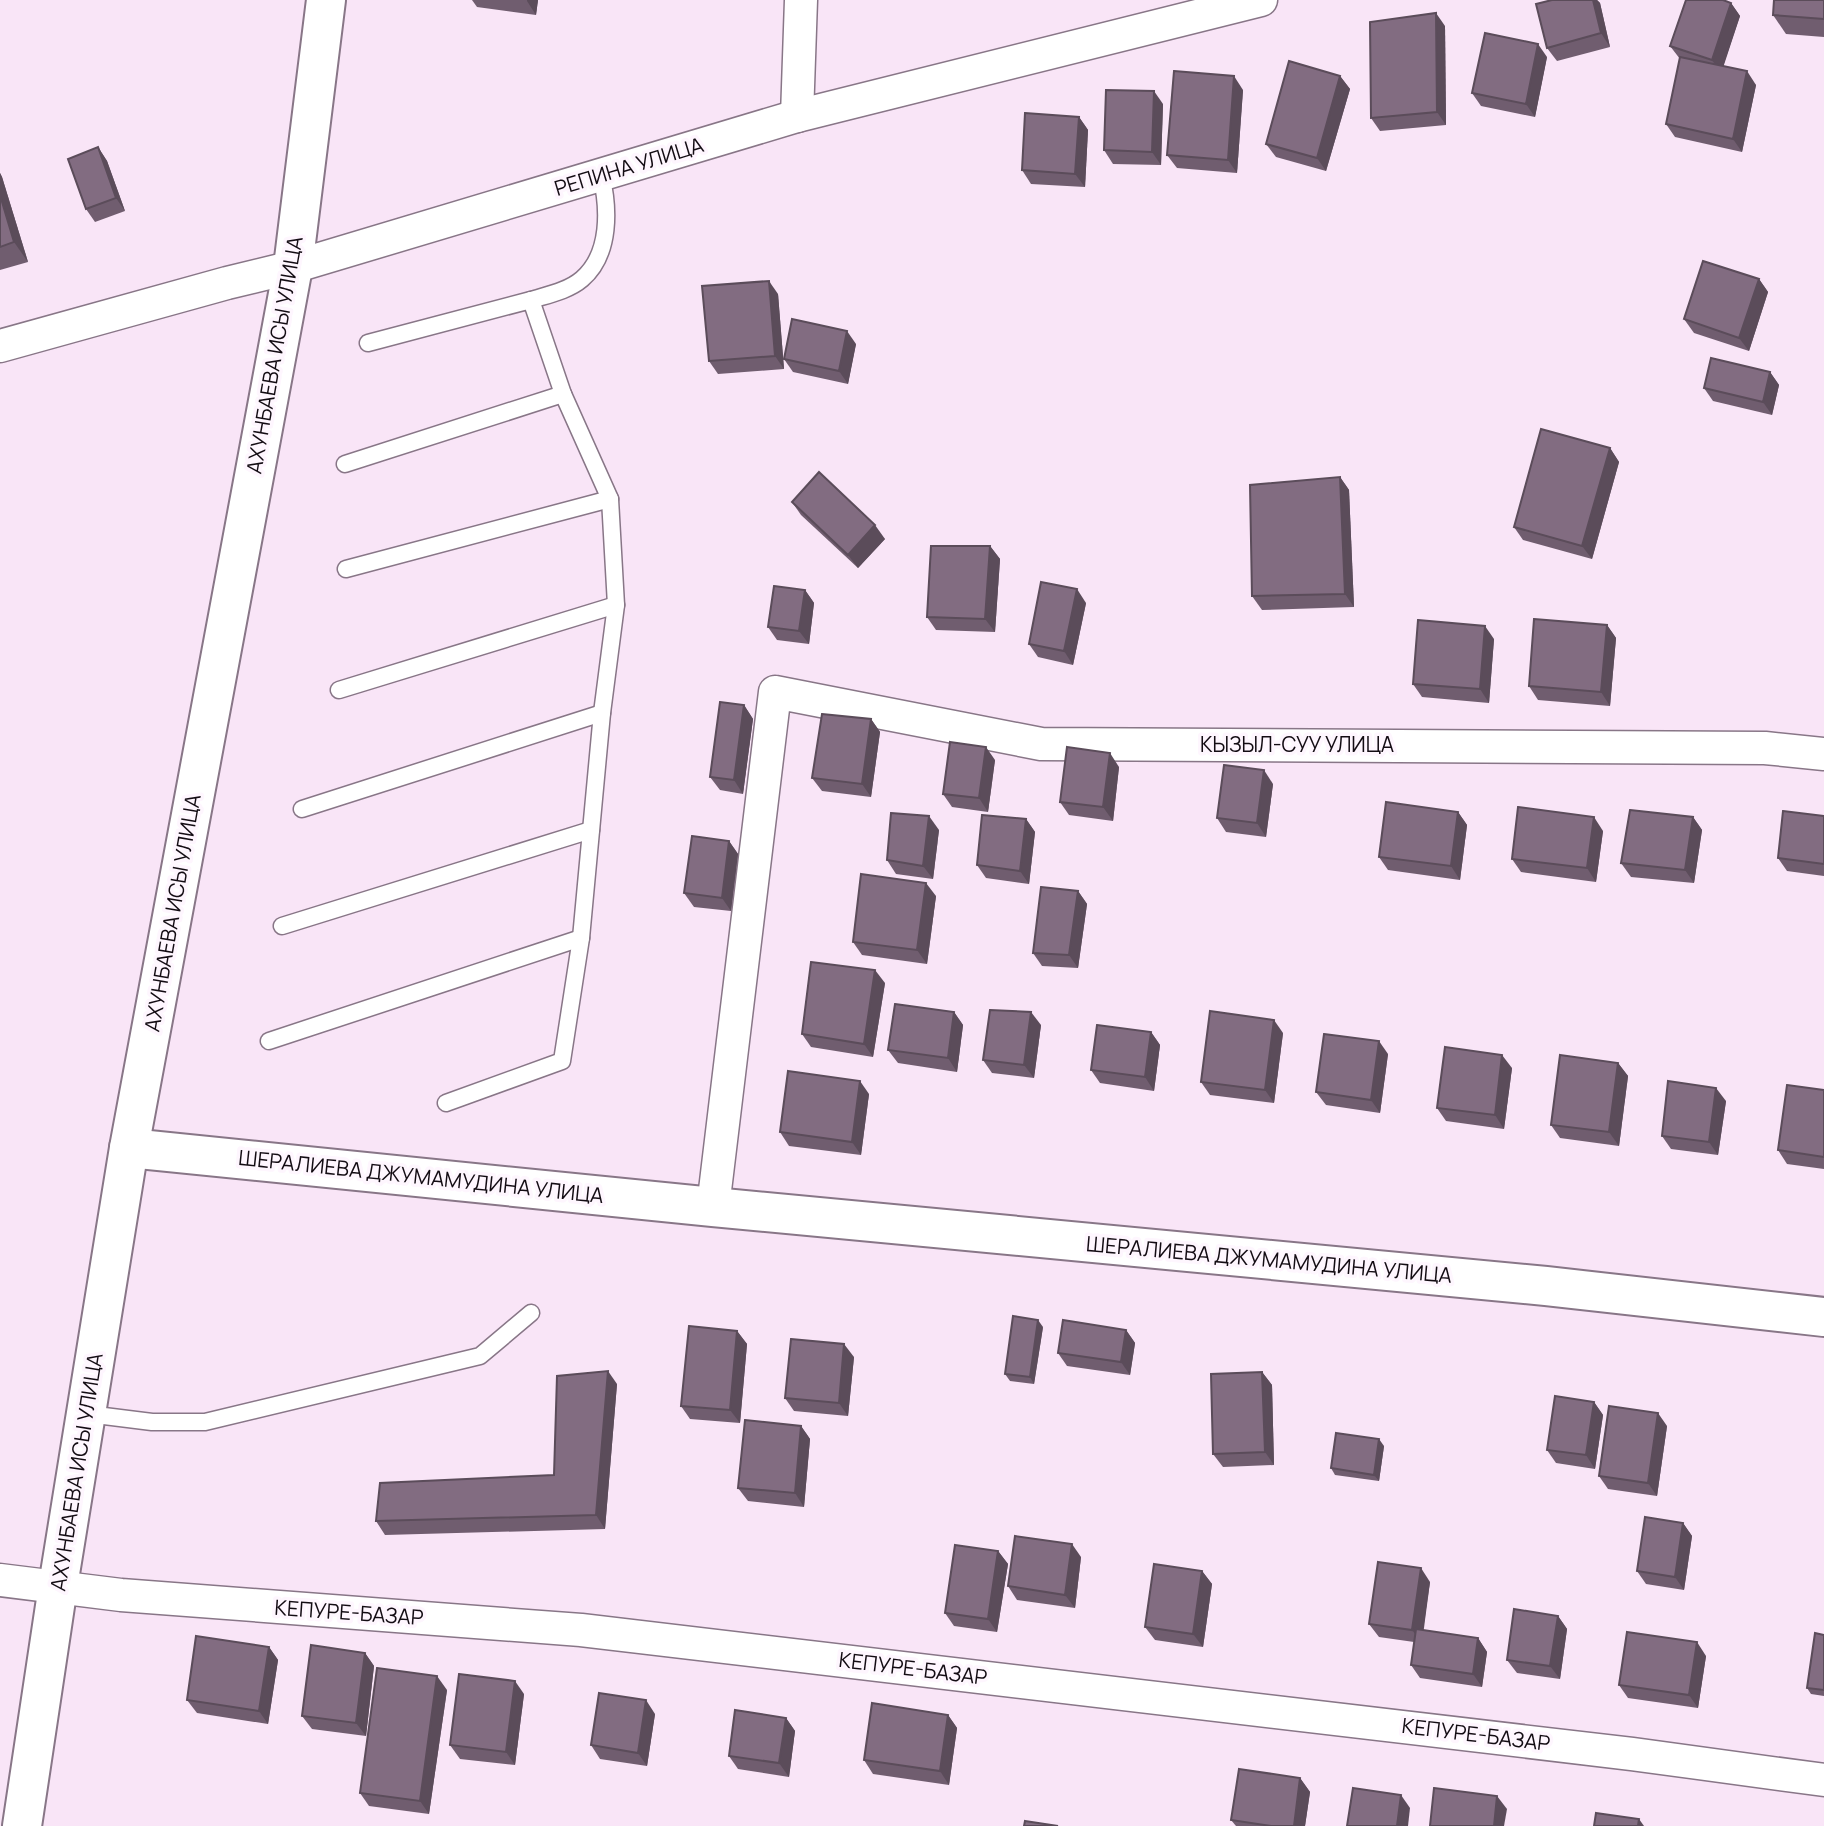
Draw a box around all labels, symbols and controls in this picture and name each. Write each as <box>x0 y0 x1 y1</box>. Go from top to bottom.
street label: РЕПИНА УЛИЦА <box>551 130 707 202</box>
street label: АХУНБАЕВА ИСЫ УЛИЦА <box>239 234 309 476</box>
street label: КЫЗЫЛ-СУУ УЛИЦА <box>1200 730 1394 758</box>
street label: АХУНБАЕВА ИСЫ УЛИЦА <box>137 792 207 1034</box>
street label: ШЕРАЛИЕВА ДЖУМАМУДИНА УЛИЦА <box>237 1143 605 1209</box>
street label: ШЕРАЛИЕВА ДЖУМАМУДИНА УЛИЦА <box>1085 1229 1453 1289</box>
street label: АХУНБАЕВА ИСЫ УЛИЦА <box>43 1351 109 1593</box>
street label: КЕПУРЕ-БАЗАР <box>274 1593 425 1631</box>
street label: КЕПУРЕ-БАЗАР <box>837 1645 989 1691</box>
street label: КЕПУРЕ-БАЗАР <box>1400 1711 1552 1757</box>

